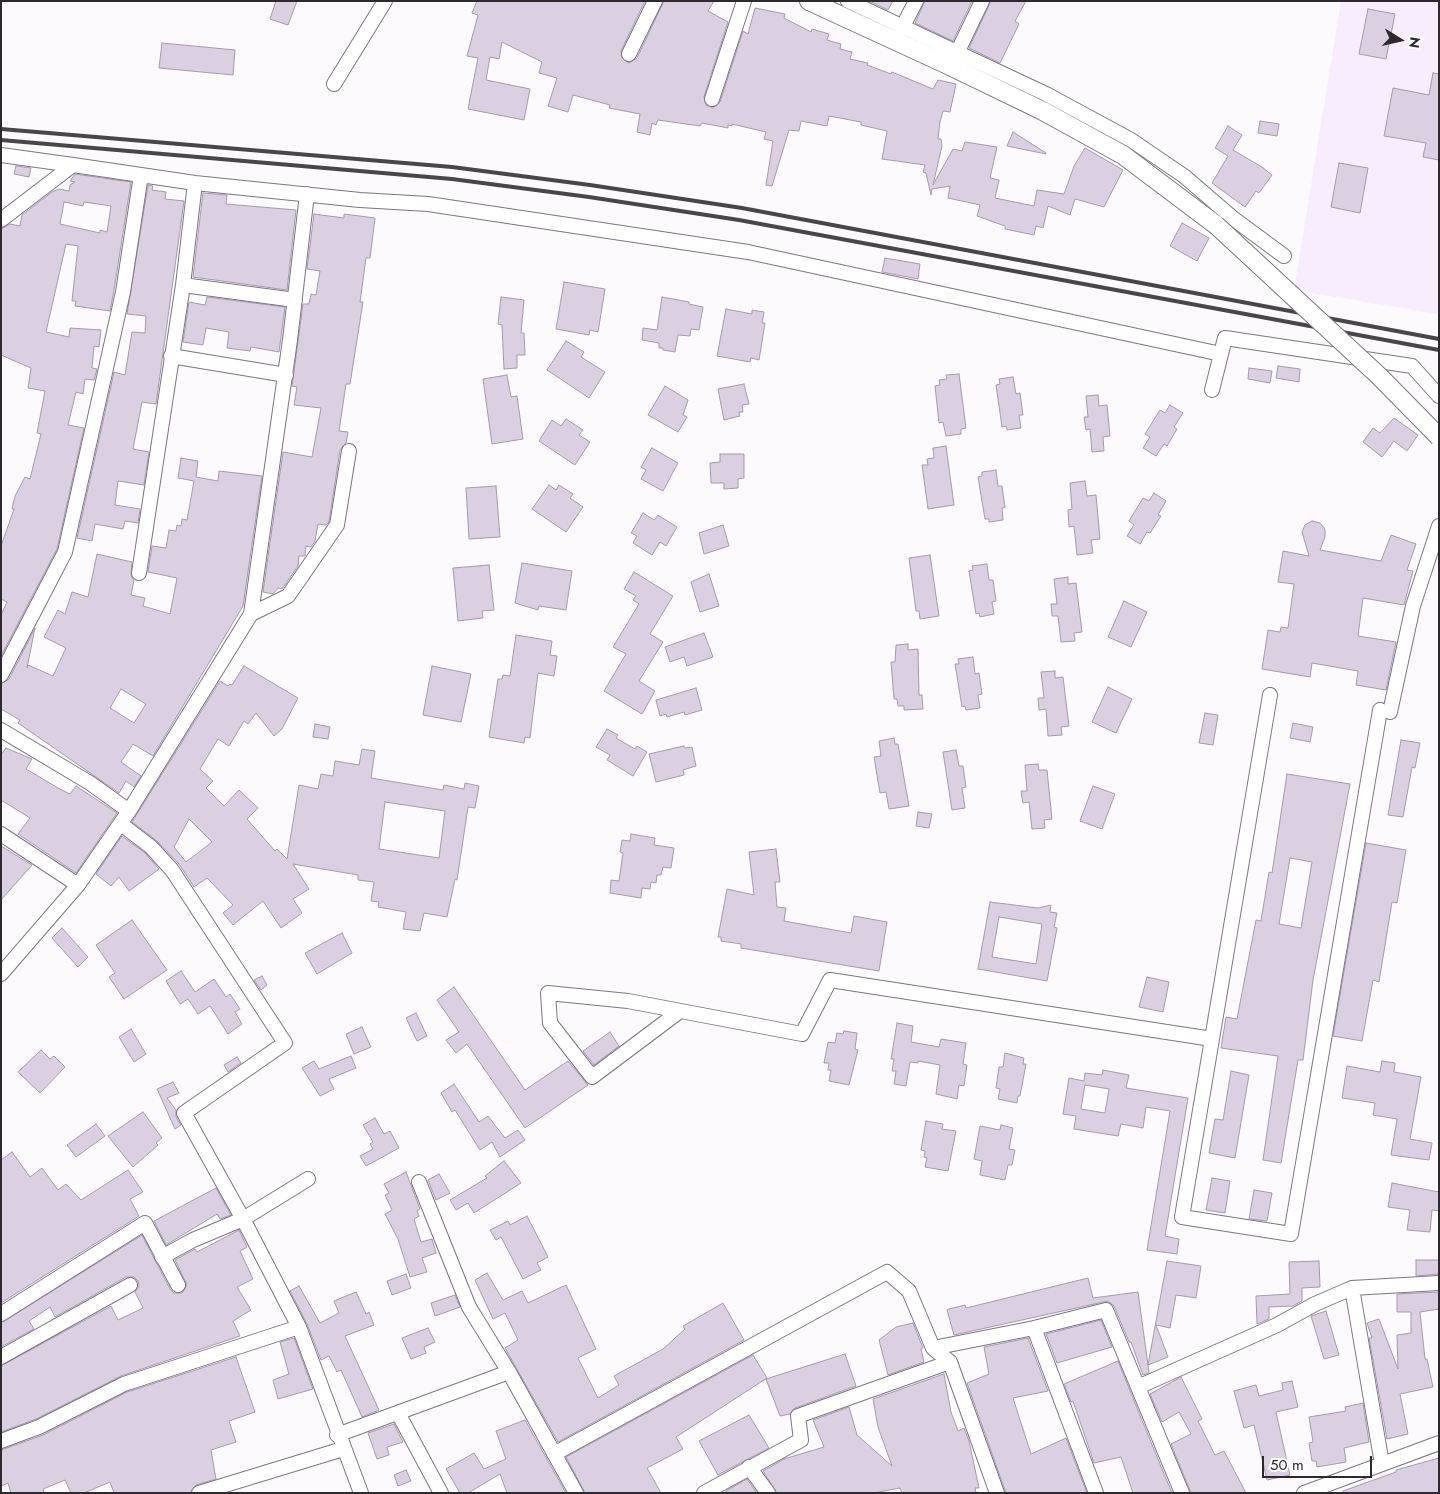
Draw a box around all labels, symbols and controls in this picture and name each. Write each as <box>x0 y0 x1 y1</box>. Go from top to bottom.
north arrow <box>1375 15 1425 65</box>
text: N <box>1404 35 1426 50</box>
scale bar <box>1265 1446 1375 1478</box>
text: 50 m <box>1270 1454 1304 1476</box>

